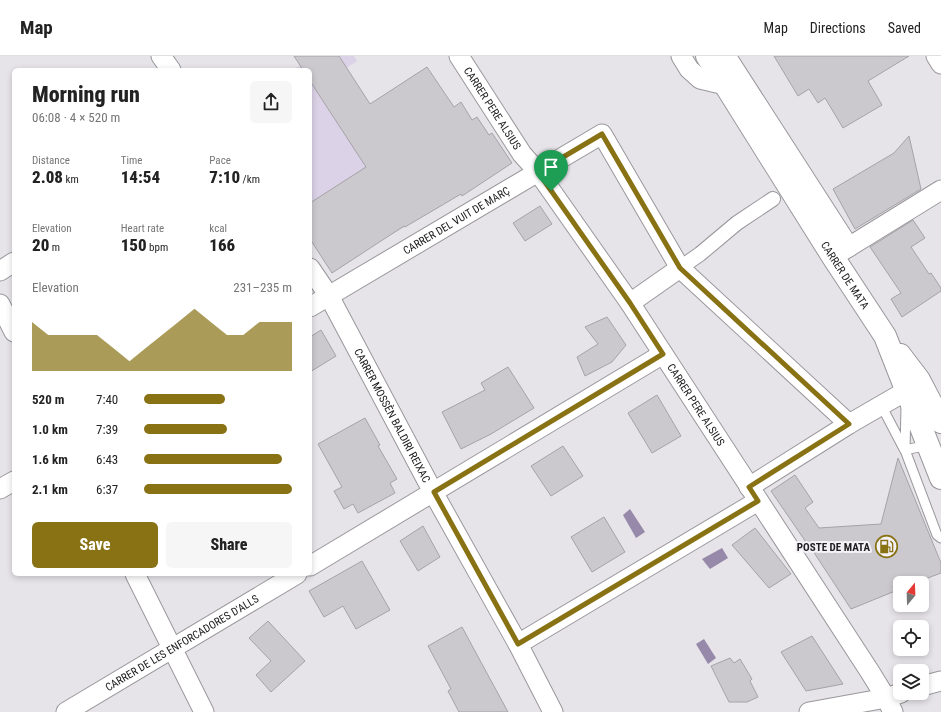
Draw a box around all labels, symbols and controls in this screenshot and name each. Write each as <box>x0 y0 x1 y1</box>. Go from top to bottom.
text: Map <box>20 16 53 39</box>
text: Map <box>764 20 788 36</box>
text: Directions <box>810 20 866 36</box>
text: Saved <box>888 20 921 36</box>
street label: CARRER PERE ALSIUS <box>461 65 524 152</box>
button: share <box>250 81 292 123</box>
text: Morning run <box>32 82 140 107</box>
text: 06:08 · 4 × 520 m <box>32 110 120 125</box>
pin <box>534 150 568 191</box>
text: Distance <box>32 154 70 167</box>
text: Time <box>121 154 142 167</box>
text: Pace <box>209 154 231 167</box>
icon: arrive <box>540 156 562 178</box>
text: 2.08 <box>32 167 63 187</box>
text: 14:54 <box>121 167 160 187</box>
text: 7:10 <box>209 167 240 187</box>
text: km <box>63 173 79 186</box>
text: /km <box>240 173 260 186</box>
street label: CARRER DEL VUIT DE MARÇ <box>401 184 512 257</box>
text: Elevation <box>32 222 72 235</box>
text: Heart rate <box>121 222 164 235</box>
text: kcal <box>209 222 227 235</box>
text: 20 <box>32 235 49 255</box>
text: 150 <box>121 235 147 255</box>
text: 166 <box>209 235 235 255</box>
street label: CARRER DE MATA <box>818 239 872 312</box>
text: m <box>49 241 60 254</box>
text: bpm <box>147 241 168 254</box>
text: Elevation <box>32 280 79 295</box>
text: 231–235 m <box>233 280 292 295</box>
street label: CARRER MOSSÈN BALDIRI REIXAC <box>351 346 433 485</box>
street label: CARRER PERE ALSIUS <box>664 361 727 449</box>
text: 520 m <box>32 392 64 407</box>
text: 7:40 <box>96 392 118 407</box>
text: 1.0 km <box>32 422 68 437</box>
text: 7:39 <box>96 422 118 437</box>
text: 1.6 km <box>32 452 68 467</box>
text: 6:43 <box>96 452 118 467</box>
text: 2.1 km <box>32 482 68 497</box>
text: 6:37 <box>96 482 118 497</box>
button: Save <box>32 522 158 568</box>
button: Share <box>166 522 292 568</box>
fuel station icon: POSTE DE MATA <box>873 534 899 560</box>
place label: POSTE DE MATA <box>797 541 870 554</box>
north arrow <box>893 576 929 612</box>
map controls <box>893 576 929 700</box>
street label: CARRER DE LES ENFORCADORES D'ALLS <box>103 592 262 694</box>
button: locate <box>893 620 929 656</box>
button: layers <box>893 664 929 700</box>

